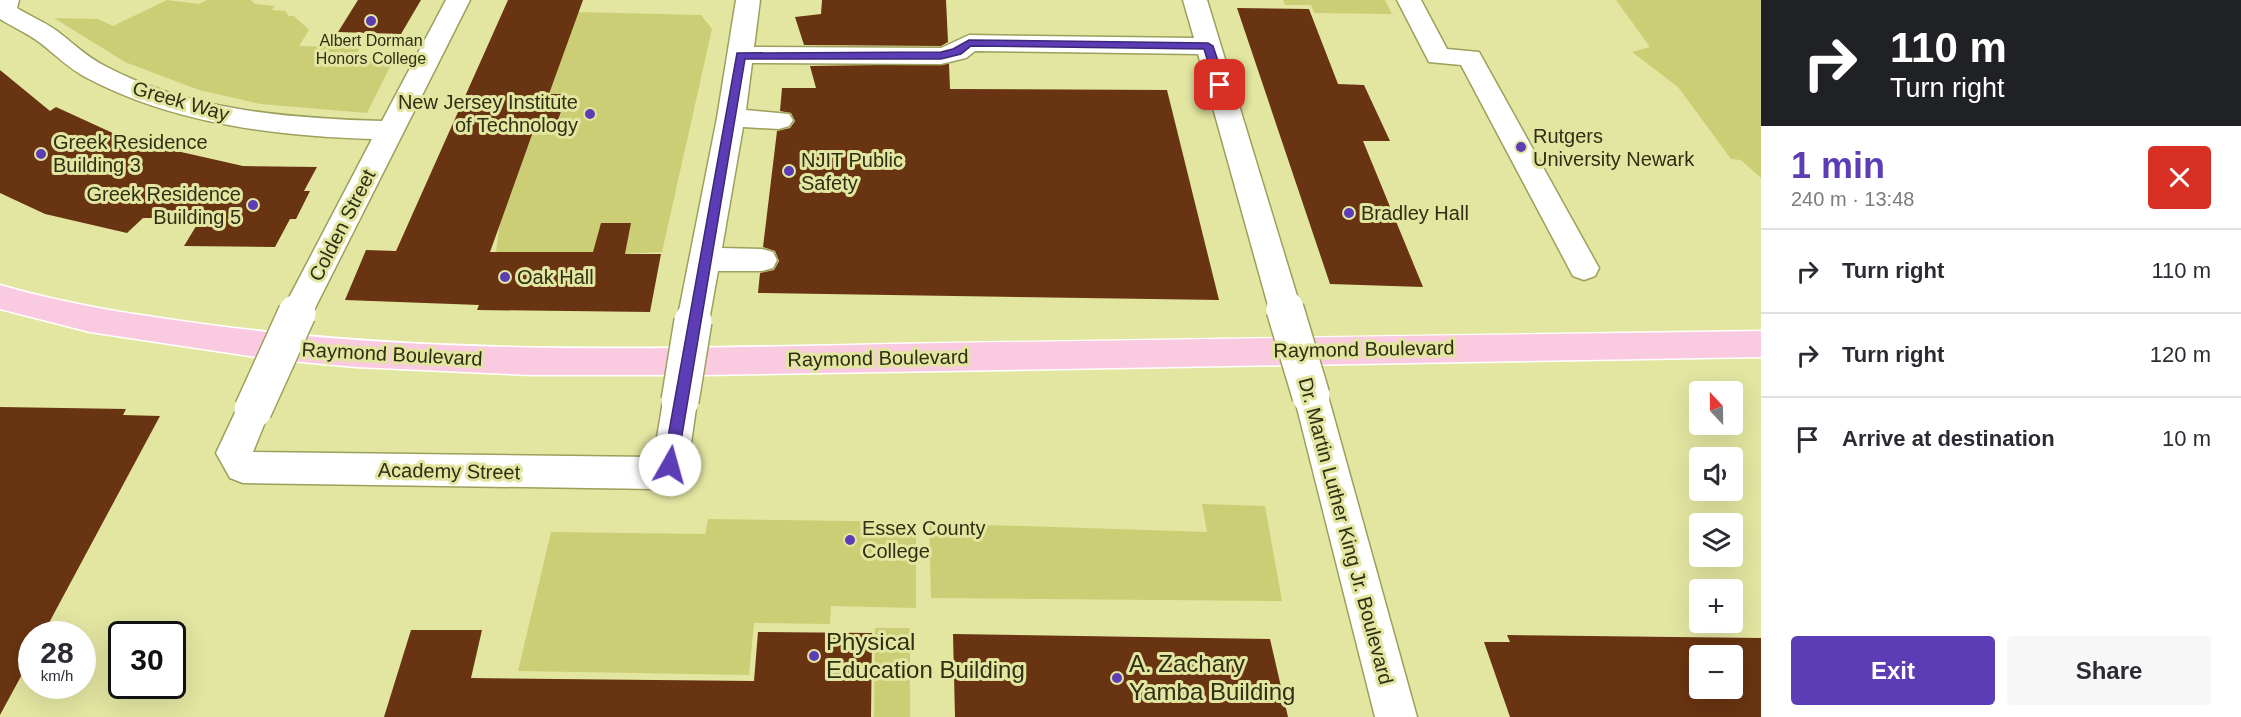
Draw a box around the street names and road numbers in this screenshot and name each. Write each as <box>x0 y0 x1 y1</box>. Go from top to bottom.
street label: Greek Way <box>130 77 232 125</box>
street label: Colden Street <box>304 165 380 284</box>
street label: Raymond Boulevard <box>1273 336 1455 362</box>
street label: Raymond Boulevard <box>301 338 483 370</box>
street label: Raymond Boulevard <box>787 345 969 371</box>
street label: Dr. Martin Luther King Jr. Boulevard <box>1294 375 1398 687</box>
street label: Academy Street <box>378 459 521 483</box>

